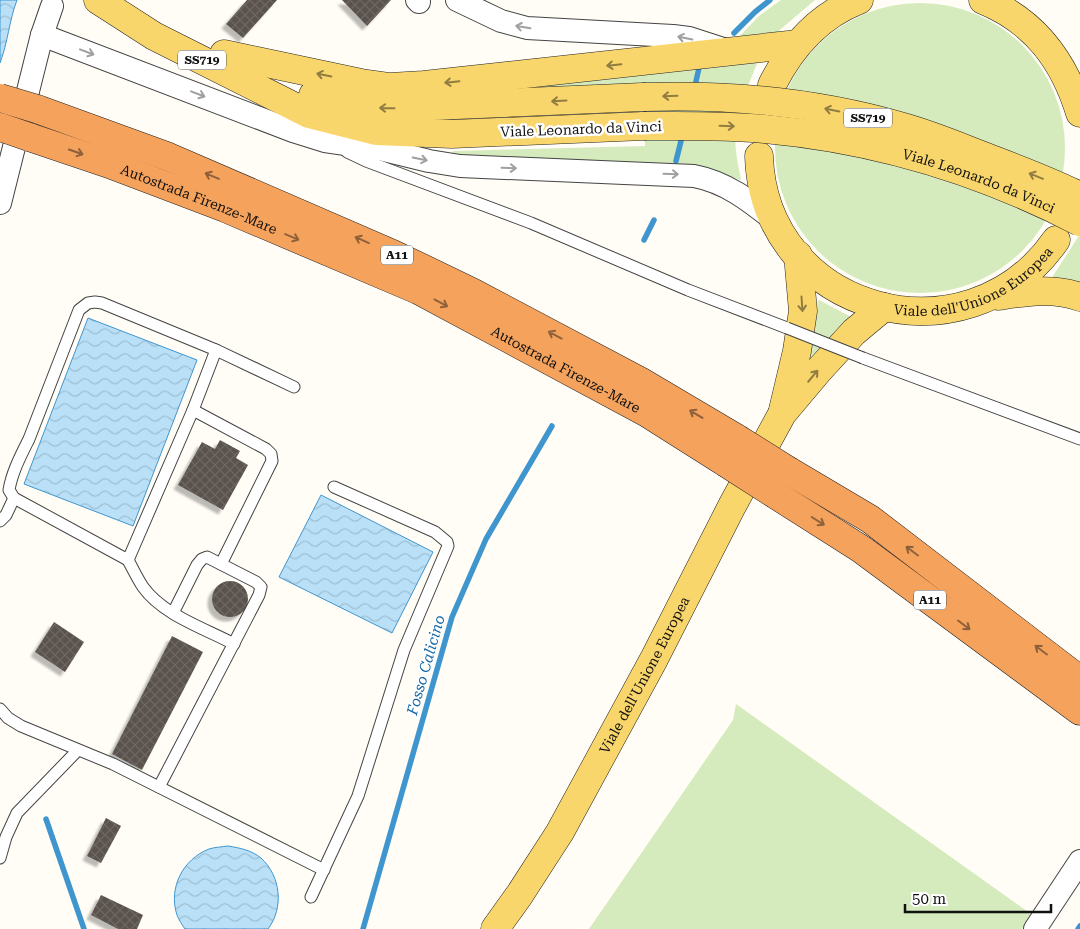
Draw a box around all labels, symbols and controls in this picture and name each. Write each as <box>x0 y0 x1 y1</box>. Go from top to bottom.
one-way arrow <box>516 22 532 32</box>
one-way arrow <box>678 33 694 42</box>
one-way arrow <box>79 48 94 57</box>
road number: SS719 <box>178 50 226 70</box>
one-way arrow <box>606 60 622 70</box>
one-way arrow <box>317 70 333 80</box>
one-way arrow <box>444 77 460 87</box>
one-way arrow <box>190 90 205 99</box>
one-way arrow <box>662 92 678 101</box>
one-way arrow <box>551 96 568 106</box>
one-way arrow <box>379 103 396 113</box>
one-way arrow <box>824 104 840 114</box>
road number: SS719 <box>844 109 892 128</box>
street label: Viale Leonardo da Vinci <box>500 118 663 140</box>
one-way arrow <box>719 122 735 131</box>
street label: Viale Leonardo da Vinci <box>901 146 1058 217</box>
one-way arrow <box>67 148 83 157</box>
one-way arrow <box>411 155 427 165</box>
street label: Autostrada Firenze-Mare <box>118 161 280 237</box>
one-way arrow <box>501 164 517 173</box>
one-way arrow <box>205 170 220 180</box>
one-way arrow <box>663 170 679 179</box>
one-way arrow <box>1029 171 1044 180</box>
one-way arrow <box>284 232 299 242</box>
one-way arrow <box>355 234 370 244</box>
street label: Viale dell'Unione Europea <box>892 243 1056 319</box>
road number: A11 <box>381 246 413 264</box>
one-way arrow <box>797 296 806 312</box>
one-way arrow <box>433 298 447 308</box>
street label: Autostrada Firenze-Mare <box>488 323 643 416</box>
one-way arrow <box>548 329 562 339</box>
one-way arrow <box>808 370 819 383</box>
one-way arrow <box>690 409 704 419</box>
one-way arrow <box>810 516 824 526</box>
one-way arrow <box>905 546 919 556</box>
road number: A11 <box>914 590 946 610</box>
street label: Viale dell'Unione Europea <box>596 593 693 756</box>
water label: Fosso Calicino <box>403 613 449 718</box>
one-way arrow <box>957 620 971 630</box>
one-way arrow <box>1034 645 1048 655</box>
scale bar <box>905 882 1051 914</box>
text: 50 m <box>912 890 947 908</box>

